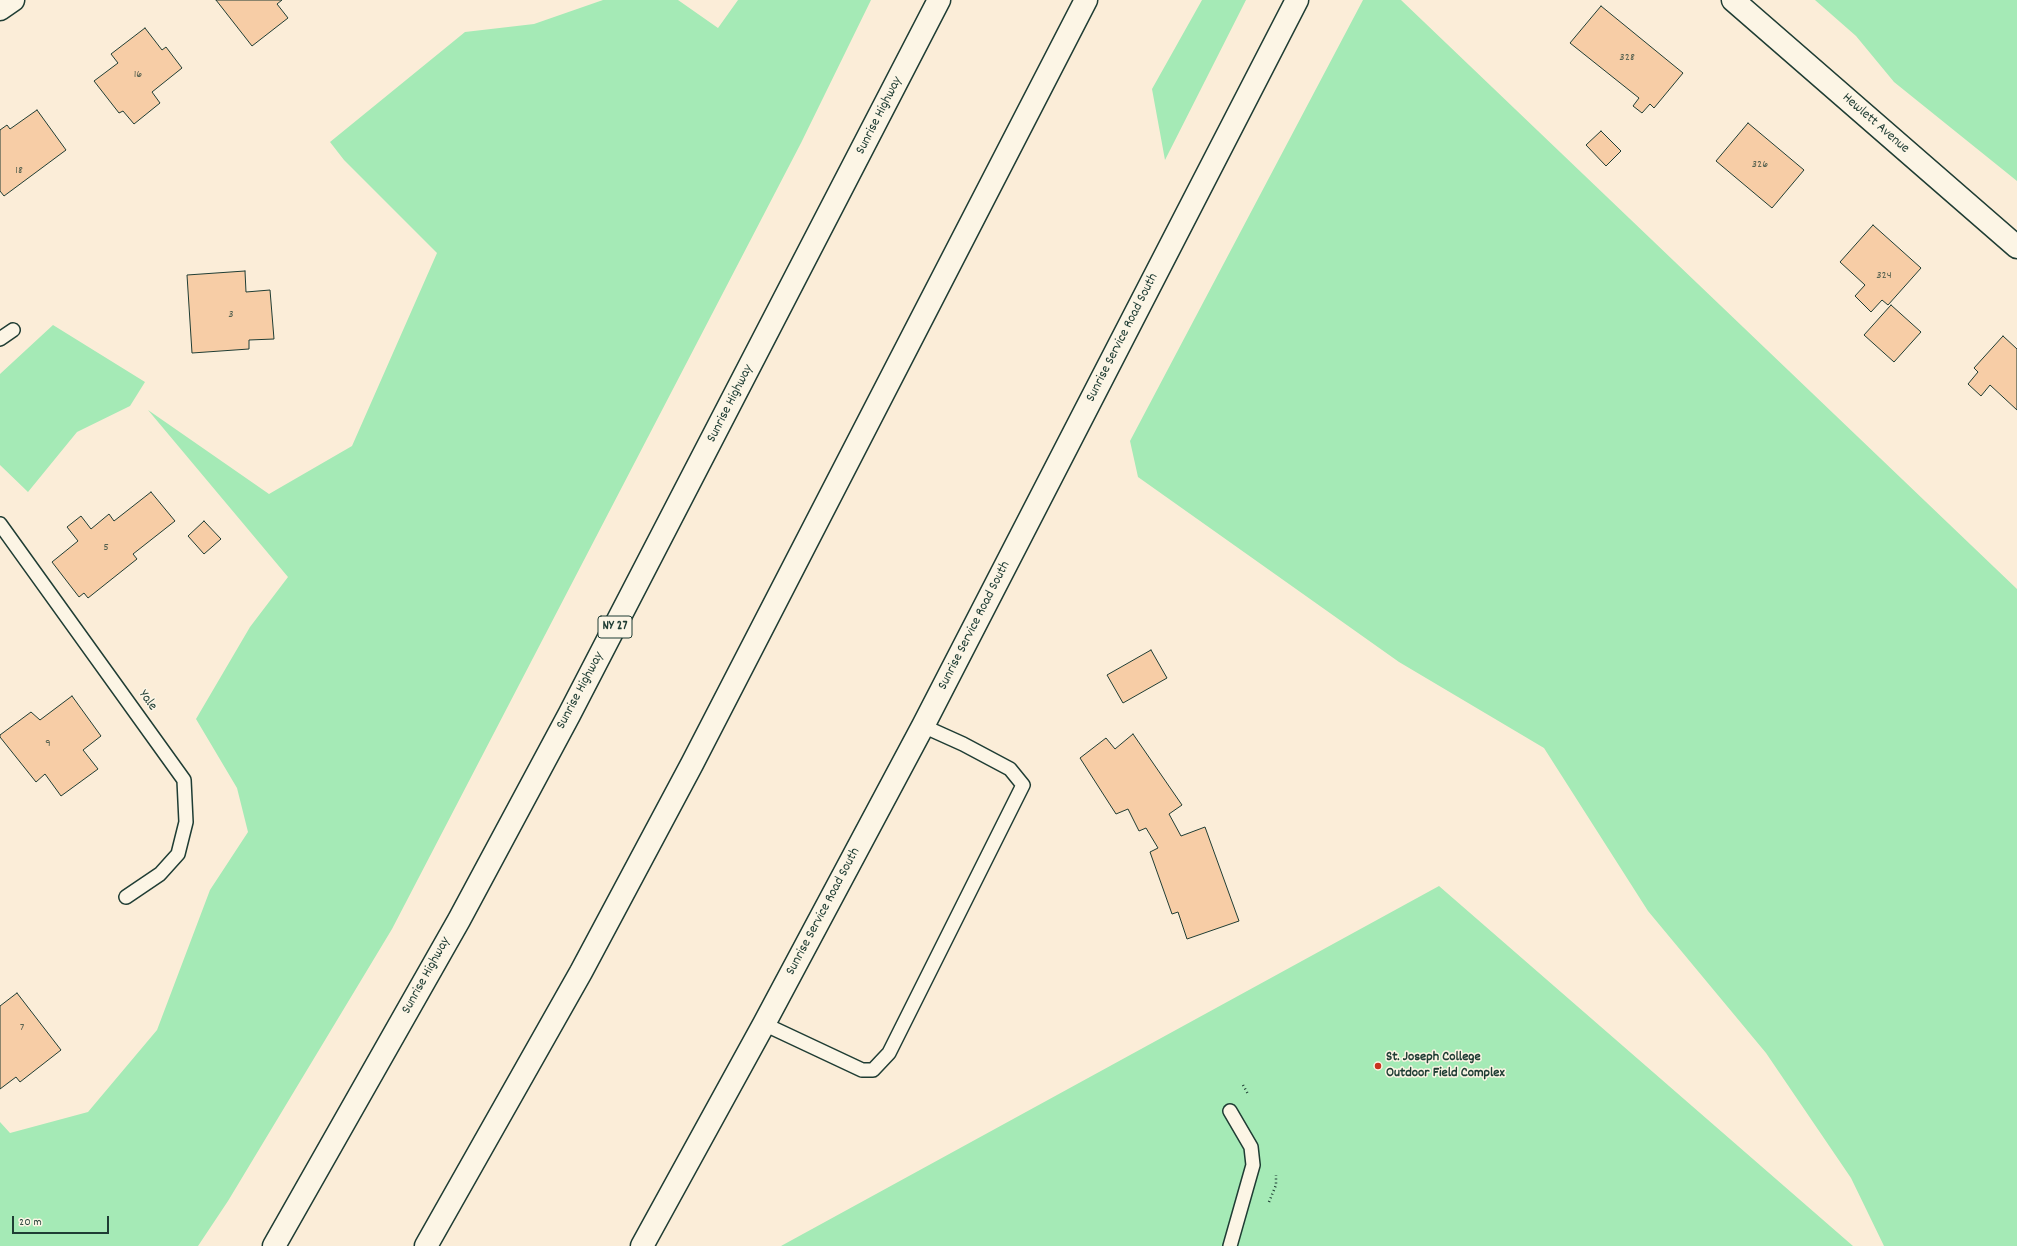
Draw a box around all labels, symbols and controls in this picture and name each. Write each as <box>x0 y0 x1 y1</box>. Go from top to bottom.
house number: 328 <box>1619 51 1635 65</box>
house number: 16 <box>134 68 142 82</box>
street label: Sunrise Highway <box>853 74 907 158</box>
street label: Hewlett Avenue <box>1838 90 1912 158</box>
house number: 326 <box>1752 158 1768 172</box>
house number: 18 <box>15 164 23 178</box>
house number: 324 <box>1876 269 1892 283</box>
street label: Sunrise Service Road South <box>1083 271 1163 405</box>
house number: 3 <box>228 308 234 322</box>
street label: Sunrise Highway <box>704 362 758 446</box>
house number: 5 <box>103 541 109 555</box>
street label: Sunrise Service Road South <box>935 559 1015 693</box>
road number: NY 27 <box>598 616 632 638</box>
street label: Sunrise Highway <box>554 649 608 733</box>
street label: Yale <box>134 687 160 715</box>
house number: 9 <box>45 737 51 751</box>
street label: Sunrise Service Road South <box>783 845 865 979</box>
street label: Sunrise Highway <box>399 935 455 1017</box>
house number: 7 <box>20 1021 24 1035</box>
place label: St. Joseph College Outdoor Field Complex <box>1386 1050 1505 1082</box>
marker: St. Joseph College Outdoor Field Complex <box>1373 1061 1383 1071</box>
scale bar <box>14 1208 111 1234</box>
text: 20 m <box>19 1214 42 1231</box>

